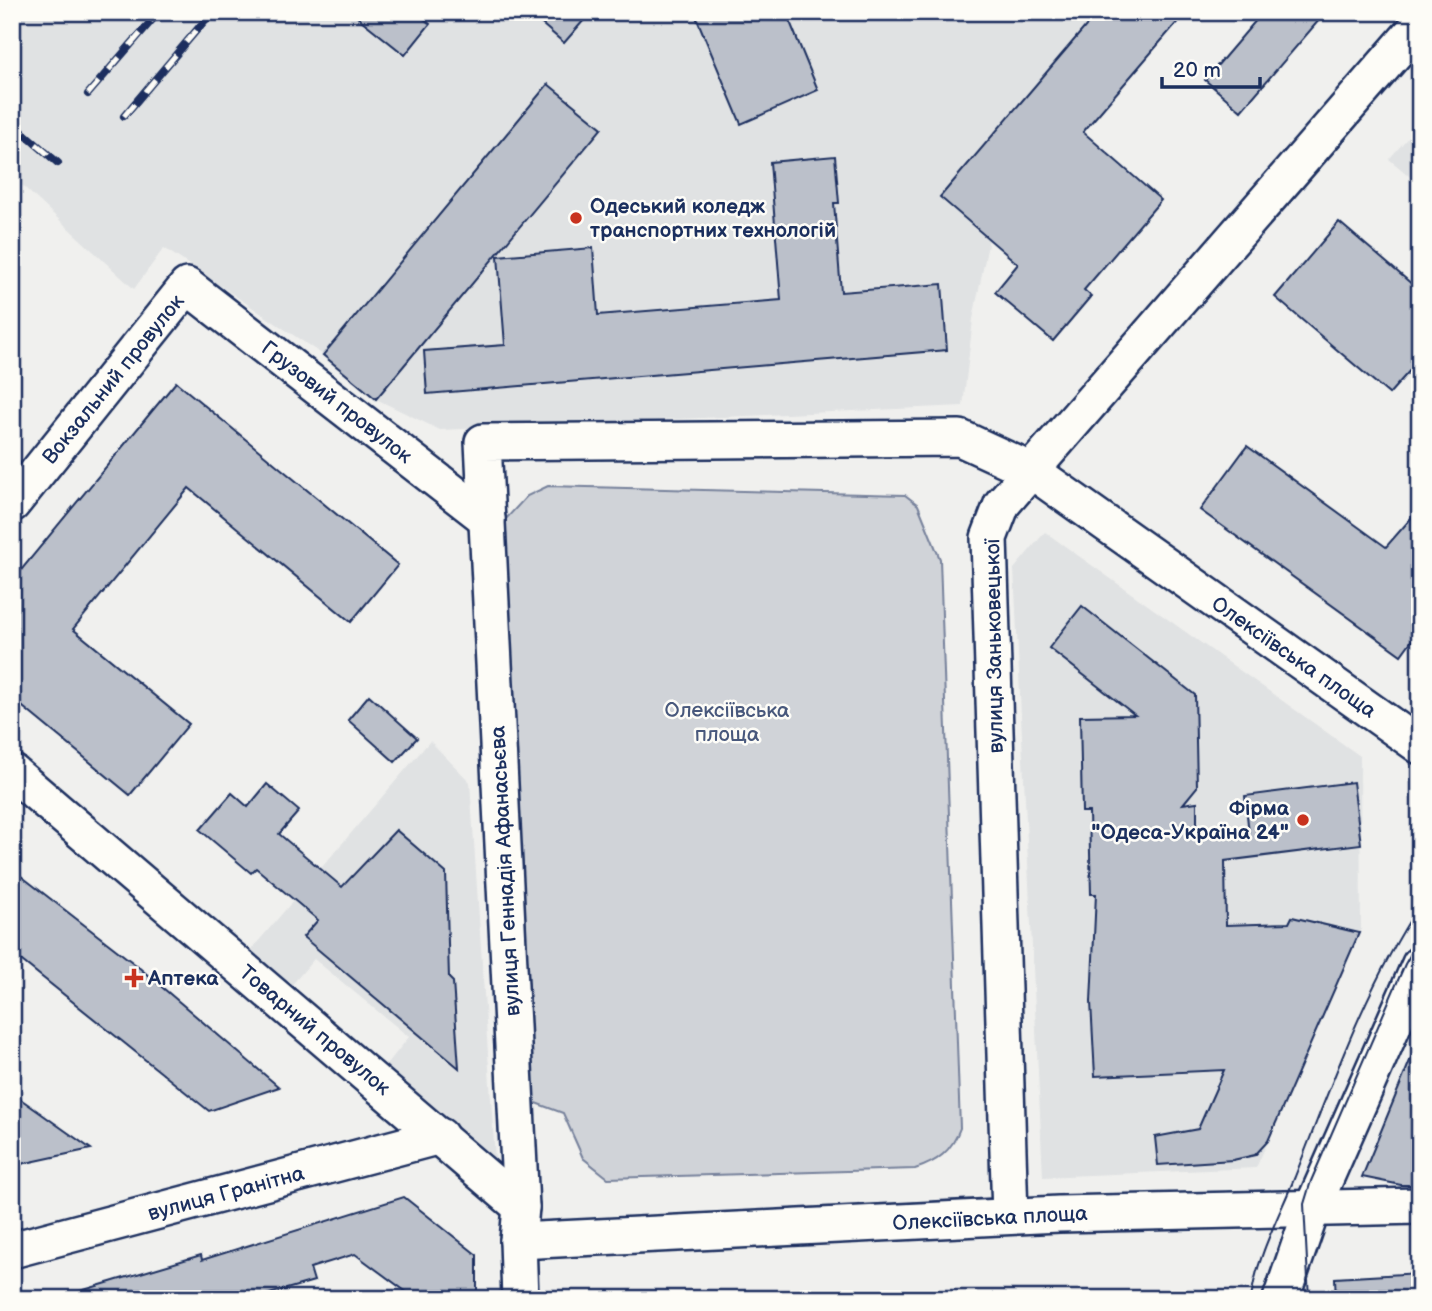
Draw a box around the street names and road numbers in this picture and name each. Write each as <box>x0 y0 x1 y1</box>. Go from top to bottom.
street label: Вокзальний провулок <box>37 289 190 469</box>
street label: Грузовий провулок <box>256 336 417 469</box>
street label: вулиця Заньковецької <box>980 537 1009 754</box>
street label: Олексіївська площа <box>1207 591 1381 724</box>
street label: вулиця Геннадія Афанасьєва <box>485 725 526 1017</box>
street label: Товарний провулок <box>234 960 395 1101</box>
street label: вулиця Гранітна <box>145 1160 308 1226</box>
street label: Олексіївська площа <box>892 1201 1089 1236</box>

